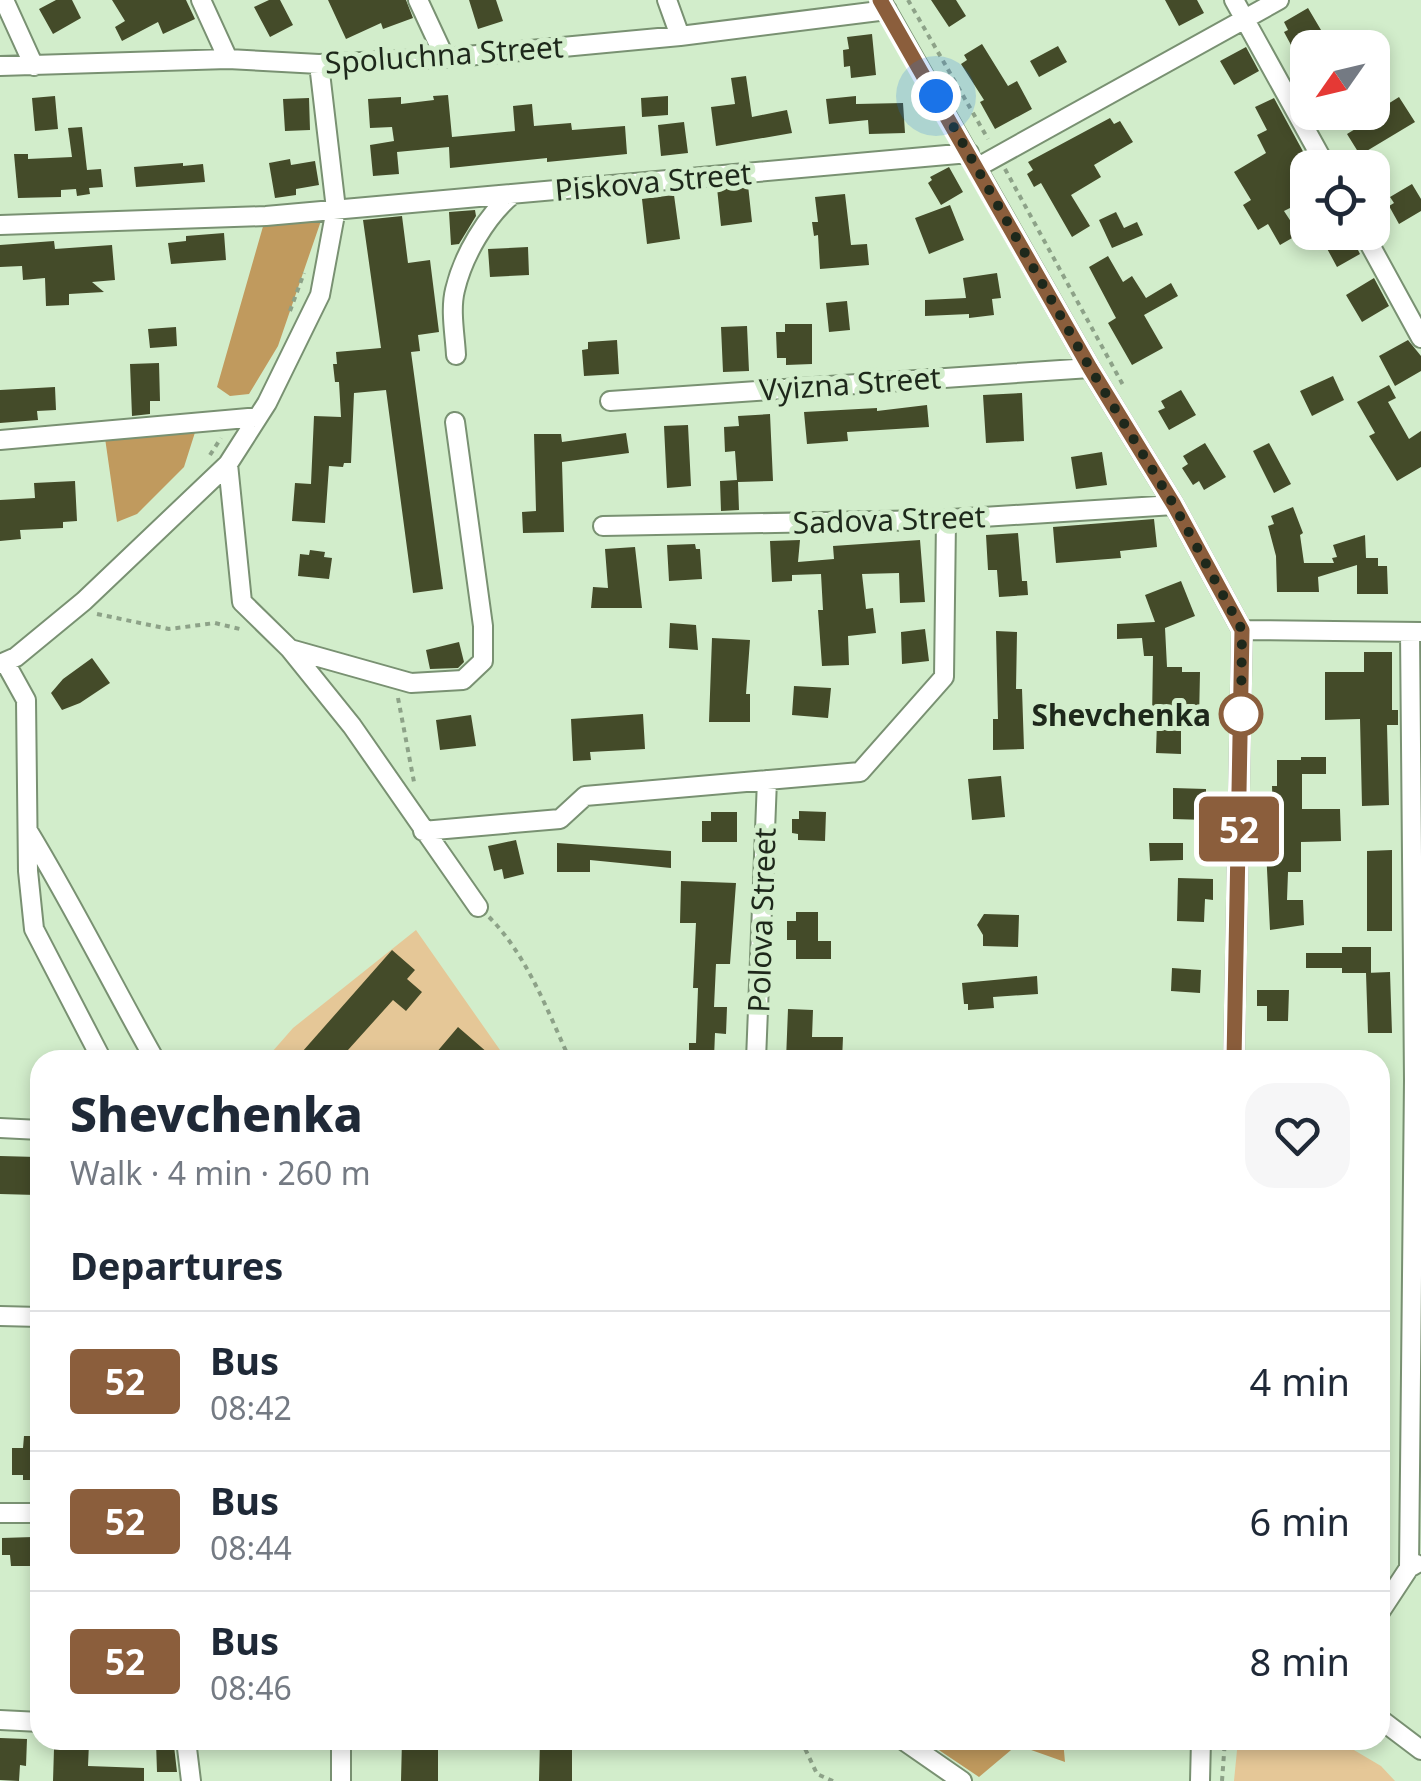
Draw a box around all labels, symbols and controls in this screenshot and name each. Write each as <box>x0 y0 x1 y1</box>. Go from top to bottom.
street label: Spoluchna Street <box>323 25 565 83</box>
north arrow <box>1290 30 1390 130</box>
map controls <box>1290 30 1390 250</box>
your location <box>911 71 961 121</box>
button: locate <box>1290 150 1390 250</box>
street label: Piskova Street <box>553 152 753 210</box>
street label: Vyizna Street <box>758 356 942 410</box>
street label: Sadova Street <box>792 495 986 543</box>
marker: Shevchenka <box>1220 693 1262 735</box>
place label: Shevchenka <box>1032 694 1211 735</box>
line badge: 52 <box>1194 796 1284 862</box>
text: 52 <box>1219 806 1259 853</box>
street label: Polova Street <box>737 827 785 1013</box>
text: Shevchenka <box>70 1081 363 1146</box>
button: heart <box>1245 1083 1350 1188</box>
text: Walk · 4 min · 260 m <box>70 1151 371 1194</box>
text: Departures <box>70 1239 283 1291</box>
text: Bus <box>210 1334 279 1386</box>
text: 4 min <box>1250 1355 1350 1407</box>
text: 52 <box>105 1358 145 1405</box>
text: 08:42 <box>210 1386 292 1429</box>
text: Bus <box>210 1474 279 1526</box>
text: 6 min <box>1250 1495 1350 1547</box>
text: 52 <box>105 1498 145 1545</box>
text: 08:44 <box>210 1526 292 1569</box>
text: Bus <box>210 1614 279 1666</box>
text: 8 min <box>1250 1635 1350 1687</box>
text: 52 <box>105 1638 145 1685</box>
text: 08:46 <box>210 1666 292 1709</box>

